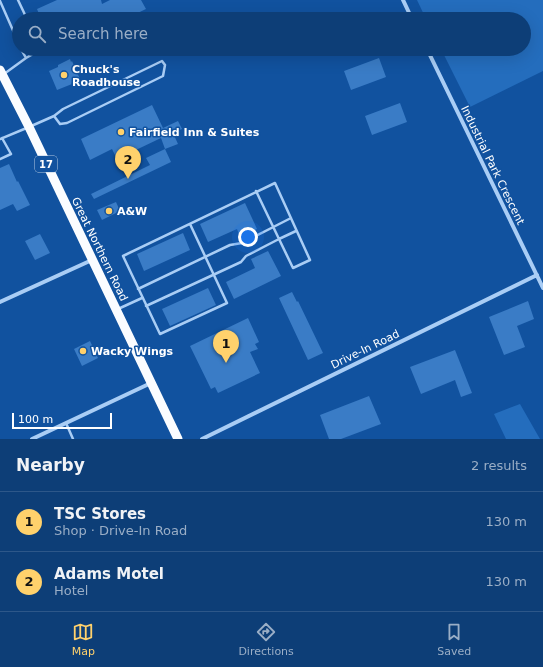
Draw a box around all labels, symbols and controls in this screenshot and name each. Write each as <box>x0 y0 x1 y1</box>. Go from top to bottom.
search box <box>12 12 531 56</box>
icon: search <box>26 23 48 45</box>
text: Search here <box>58 25 148 43</box>
place label: Chuck's Roadhouse <box>72 63 141 89</box>
marker: Chuck's Roadhouse <box>59 70 69 80</box>
street label: Industrial Park Crescent <box>458 104 527 228</box>
place label: Fairfield Inn & Suites <box>129 126 260 139</box>
marker: Fairfield Inn & Suites <box>116 127 126 137</box>
pin: 2 <box>115 146 141 179</box>
road number: 17 <box>35 156 57 172</box>
street label: Great Northern Road <box>69 195 130 303</box>
place label: A&W <box>117 205 147 218</box>
marker: A&W <box>104 206 114 216</box>
your location <box>238 227 258 247</box>
street label: Drive-In Road <box>329 327 402 372</box>
pin: 1 <box>213 330 239 363</box>
place label: Wacky Wings <box>91 345 174 358</box>
marker: Wacky Wings <box>78 346 88 356</box>
scale bar <box>12 411 112 430</box>
text: 100 m <box>18 413 53 426</box>
text: Nearby <box>16 455 85 475</box>
text: 2 results <box>471 458 527 473</box>
text: TSC Stores <box>54 505 146 523</box>
text: 1 <box>24 514 34 529</box>
text: 130 m <box>485 514 527 529</box>
text: Shop · Drive-In Road <box>54 523 187 538</box>
text: Adams Motel <box>54 565 164 583</box>
text: 2 <box>24 574 34 589</box>
text: 130 m <box>485 574 527 589</box>
text: Hotel <box>54 583 88 598</box>
tab: Map <box>72 621 95 658</box>
tab: Directions <box>238 621 294 658</box>
tab: Saved <box>437 621 471 658</box>

